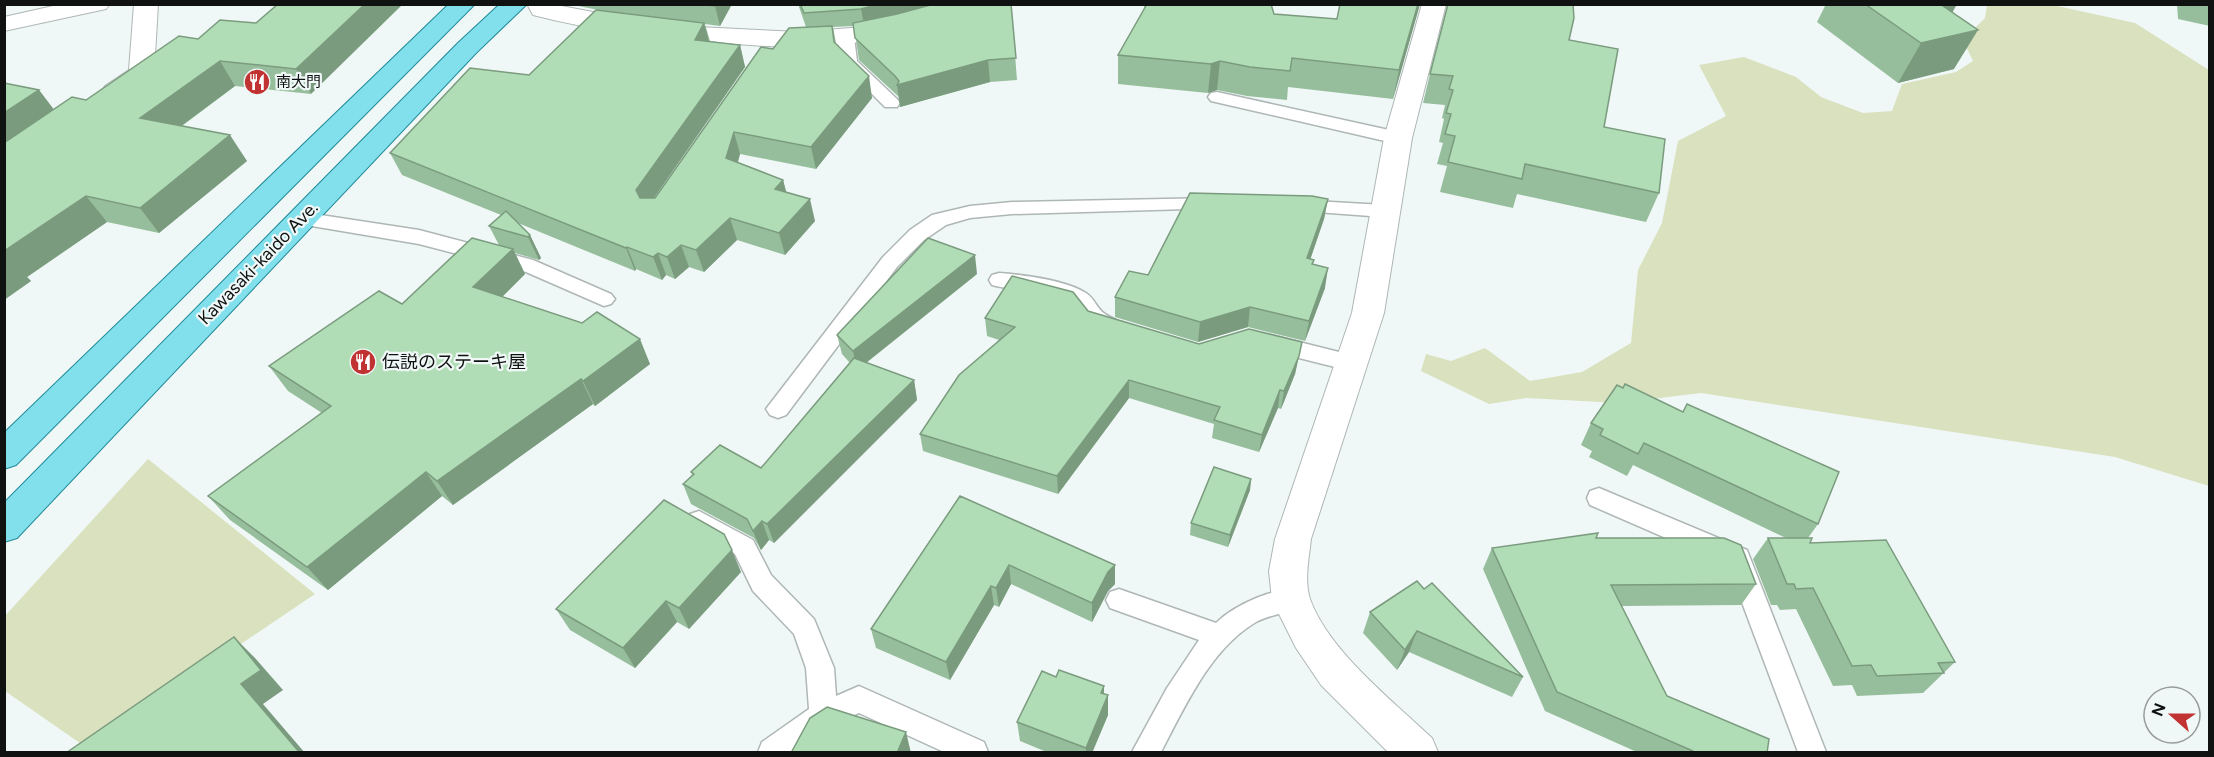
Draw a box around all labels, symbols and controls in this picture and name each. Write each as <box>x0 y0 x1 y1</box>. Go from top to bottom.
restaurant icon: 南大門 <box>242 67 272 97</box>
place label: 南大門 <box>276 73 321 91</box>
street label: Kawasaki-kaido Ave. <box>193 197 323 329</box>
restaurant icon: 伝説のステーキ屋 <box>348 347 378 377</box>
place label: 伝説のステーキ屋 <box>382 351 526 373</box>
north arrow <box>2142 685 2202 745</box>
text: N <box>2147 701 2170 719</box>

